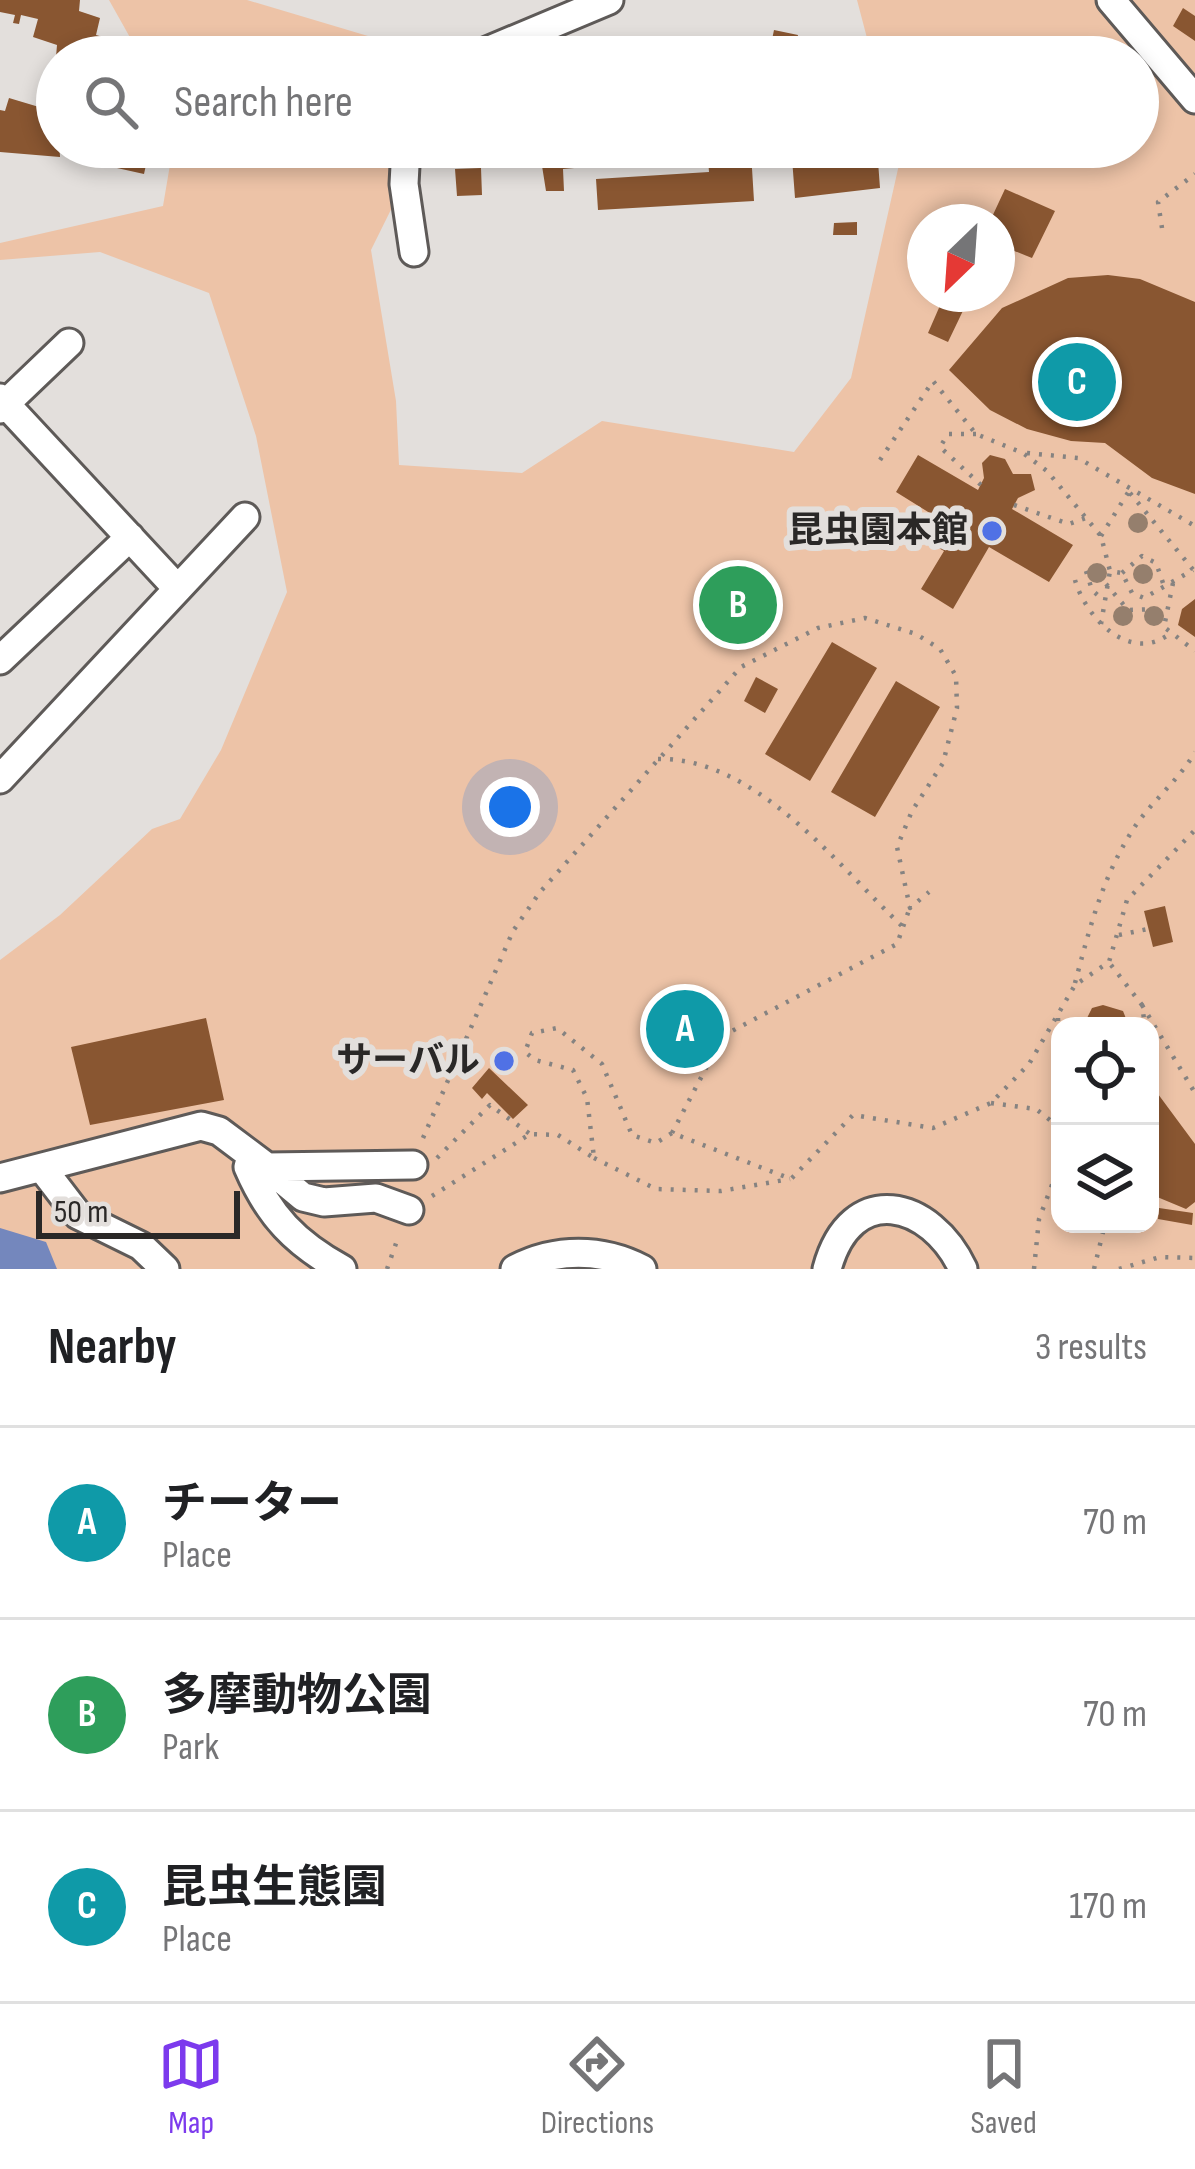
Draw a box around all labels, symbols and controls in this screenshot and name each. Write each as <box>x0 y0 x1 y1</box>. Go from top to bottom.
search box <box>36 36 1159 168</box>
icon: search <box>78 69 144 135</box>
text: Search here <box>174 75 353 130</box>
north arrow <box>907 204 1015 312</box>
pin: C <box>1038 337 1116 427</box>
place label: 昆虫園本館 <box>788 510 968 553</box>
marker: 昆虫園本館 <box>979 518 1005 544</box>
pin: B <box>699 560 777 650</box>
your location <box>480 777 540 837</box>
pin: A <box>646 984 724 1074</box>
map controls <box>1051 1017 1159 1233</box>
button: locate <box>1051 1017 1159 1125</box>
place label: サーバル <box>336 1040 480 1083</box>
marker: サーバル <box>491 1048 517 1074</box>
button: layers <box>1051 1125 1159 1233</box>
scale bar <box>36 1185 240 1238</box>
text: 50 m <box>54 1192 108 1232</box>
text: Nearby <box>48 1317 177 1378</box>
text: 3 results <box>1035 1324 1147 1371</box>
text: チーター <box>162 1477 342 1532</box>
text: A <box>78 1499 96 1546</box>
text: 70 m <box>1083 1499 1147 1546</box>
text: Place <box>162 1532 232 1579</box>
text: 多摩動物公園 <box>162 1669 432 1724</box>
text: B <box>78 1691 96 1738</box>
text: 70 m <box>1083 1691 1147 1738</box>
text: Park <box>162 1724 219 1771</box>
text: 昆虫生態園 <box>162 1861 387 1916</box>
text: C <box>77 1883 97 1930</box>
text: 170 m <box>1069 1883 1147 1930</box>
text: Place <box>162 1916 232 1963</box>
tab: Map <box>158 2031 224 2143</box>
tab: Directions <box>541 2031 654 2143</box>
tab: Saved <box>971 2031 1037 2143</box>

